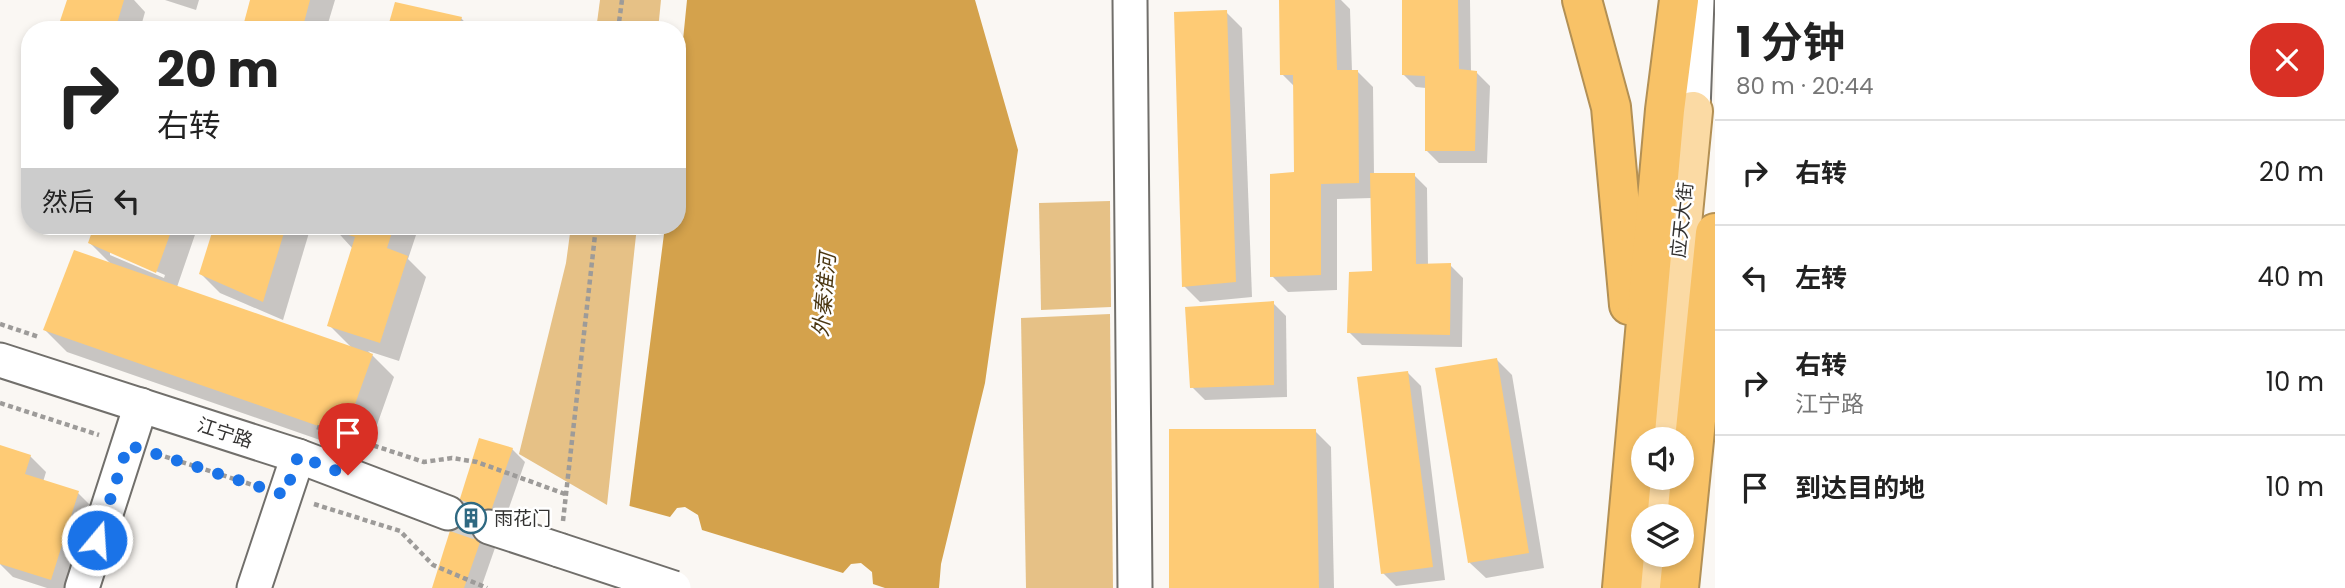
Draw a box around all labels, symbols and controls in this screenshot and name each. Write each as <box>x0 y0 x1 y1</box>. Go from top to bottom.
text: 1 分钟 <box>1736 13 1845 72</box>
button: close <box>2250 23 2324 97</box>
text: 20 m <box>157 36 279 104</box>
icon: right <box>42 49 133 140</box>
text: 80 m · 20:44 <box>1736 70 1873 102</box>
text: 右转 <box>157 103 221 148</box>
icon: right <box>1736 154 1774 192</box>
text: 20 m <box>2259 154 2324 190</box>
text: 右转 <box>1795 155 1847 191</box>
street label: 应天大街 <box>1665 181 1699 259</box>
icon: left <box>108 182 146 220</box>
text: 然后 <box>42 184 94 220</box>
water label: 外秦淮河 <box>806 248 842 338</box>
icon: left <box>1736 259 1774 297</box>
text: 40 m <box>2258 259 2324 295</box>
text: 左转 <box>1795 260 1847 296</box>
text: 右转 <box>1795 347 1847 383</box>
icon: right <box>1736 364 1774 402</box>
text: 10 m <box>2266 364 2324 400</box>
text: 江宁路 <box>1795 388 1864 420</box>
pin <box>318 403 378 475</box>
street label: 江宁路 <box>194 411 256 455</box>
icon: arrive <box>329 414 367 452</box>
map controls <box>1631 427 1694 567</box>
button: sound <box>1631 427 1694 490</box>
icon: arrive <box>1736 469 1774 507</box>
text: 10 m <box>2266 469 2324 505</box>
text: 到达目的地 <box>1795 470 1925 506</box>
building icon: 雨花门 <box>454 501 488 535</box>
position arrow <box>60 503 134 577</box>
button: layers <box>1631 504 1694 567</box>
place label: 雨花门 <box>494 505 551 532</box>

